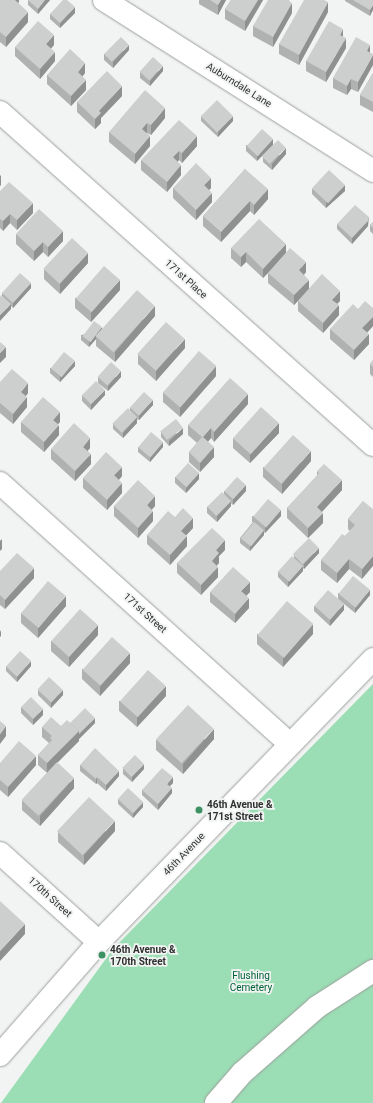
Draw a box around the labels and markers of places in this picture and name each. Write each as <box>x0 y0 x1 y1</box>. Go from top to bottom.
place label: 46th Avenue & 171st Street <box>207 798 272 822</box>
marker: 46th Avenue & 171st Street <box>194 805 204 815</box>
place label: 46th Avenue & 170th Street <box>110 943 175 966</box>
marker: 46th Avenue & 170th Street <box>97 950 107 960</box>

